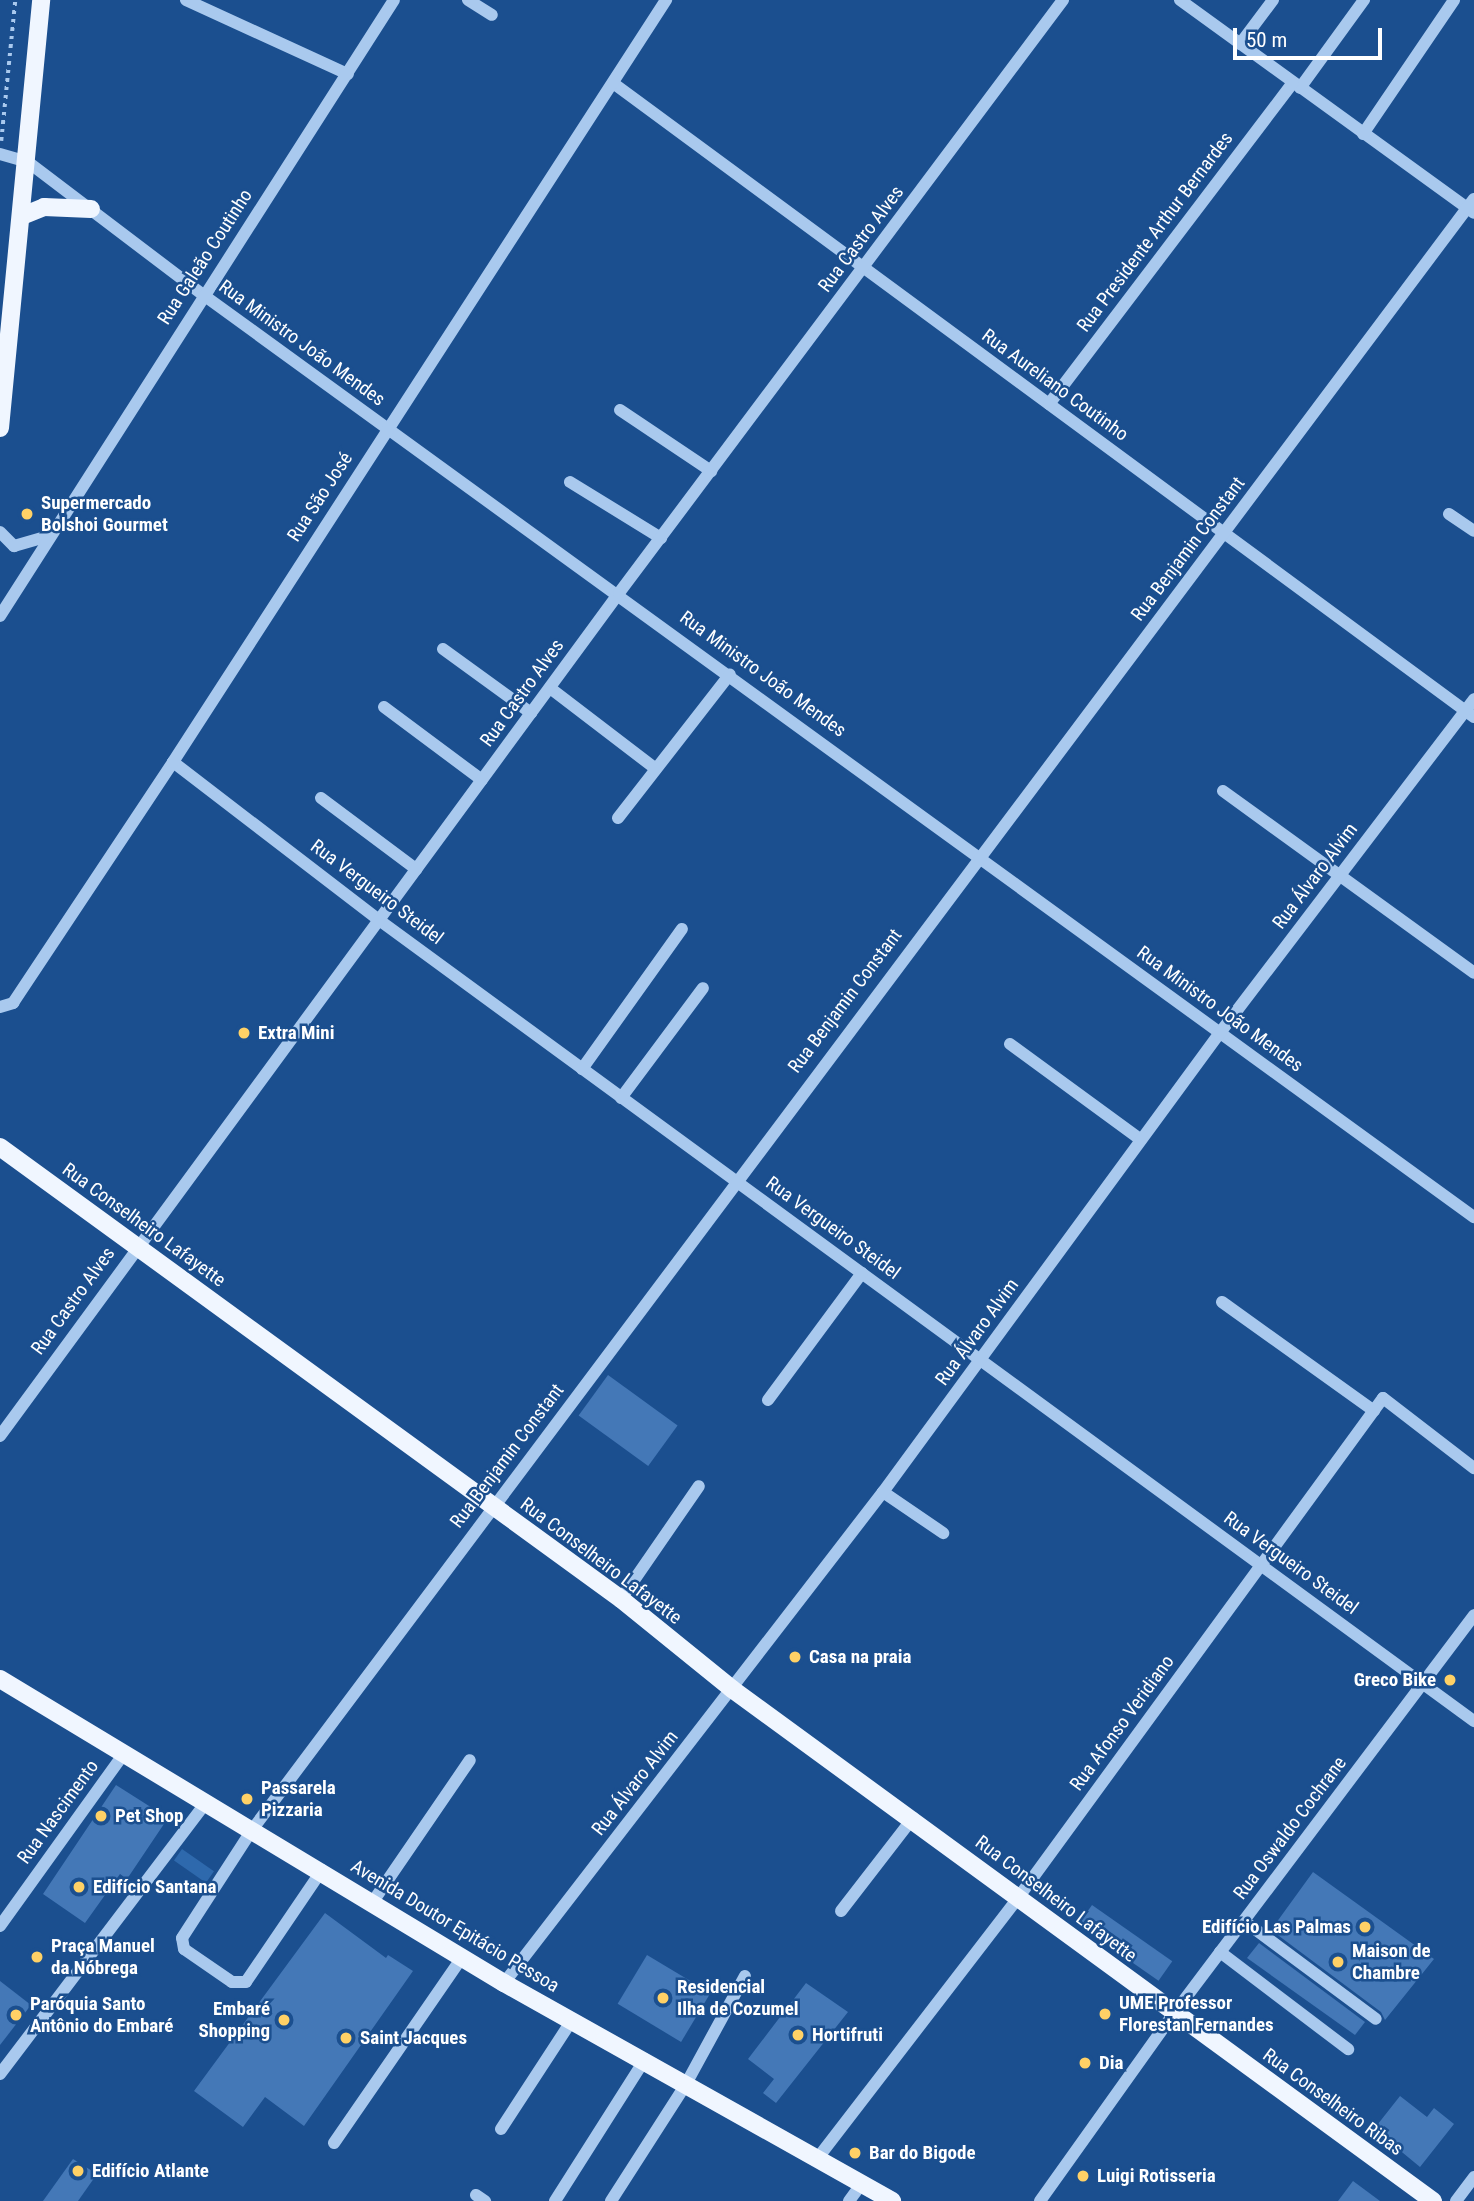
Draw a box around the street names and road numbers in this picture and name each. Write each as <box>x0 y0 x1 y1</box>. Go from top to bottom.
street label: Rua Presidente Arthur Bernardes <box>1072 127 1238 337</box>
street label: Rua Castro Alves <box>814 181 908 297</box>
street label: Rua Galeão Coutinho <box>153 185 257 329</box>
street label: Rua Ministro João Mendes <box>214 275 390 411</box>
street label: Rua Aureliano Coutinho <box>977 324 1133 446</box>
street label: Rua São José <box>283 448 357 546</box>
street label: Rua Benjamin Constant <box>1126 472 1250 626</box>
street label: Rua Ministro João Mendes <box>675 606 851 742</box>
street label: Rua Castro Alves <box>475 635 569 751</box>
street label: Rua Álvaro Alvim <box>1268 819 1362 933</box>
street label: Rua Vergueiro Steidel <box>306 835 448 949</box>
street label: Rua Benjamin Constant <box>783 924 907 1078</box>
street label: Rua Ministro João Mendes <box>1132 941 1308 1077</box>
street label: Rua Conselheiro Lafayette <box>58 1158 230 1292</box>
street label: Rua Vergueiro Steidel <box>761 1172 905 1284</box>
street label: Rua Castro Alves <box>26 1243 120 1359</box>
street label: Rua Álvaro Alvim <box>931 1274 1023 1390</box>
street label: Rua Benjamin Constant <box>445 1379 569 1533</box>
street label: Rua Conselheiro Lafayette <box>516 1493 686 1629</box>
street label: Rua Vergueiro Steidel <box>1219 1507 1363 1619</box>
street label: Rua Afonso Veridiano <box>1065 1651 1179 1795</box>
street label: Rua Álvaro Alvim <box>587 1726 683 1840</box>
street label: Rua Oswaldo Cochrane <box>1229 1752 1351 1904</box>
street label: Rua Nascimento <box>13 1756 103 1868</box>
street label: Rua Conselheiro Lafayette <box>971 1831 1141 1967</box>
street label: Avenida Doutor Epitácio Pessoa <box>347 1855 563 1997</box>
street label: Rua Conselheiro Ribas <box>1258 2043 1408 2161</box>

